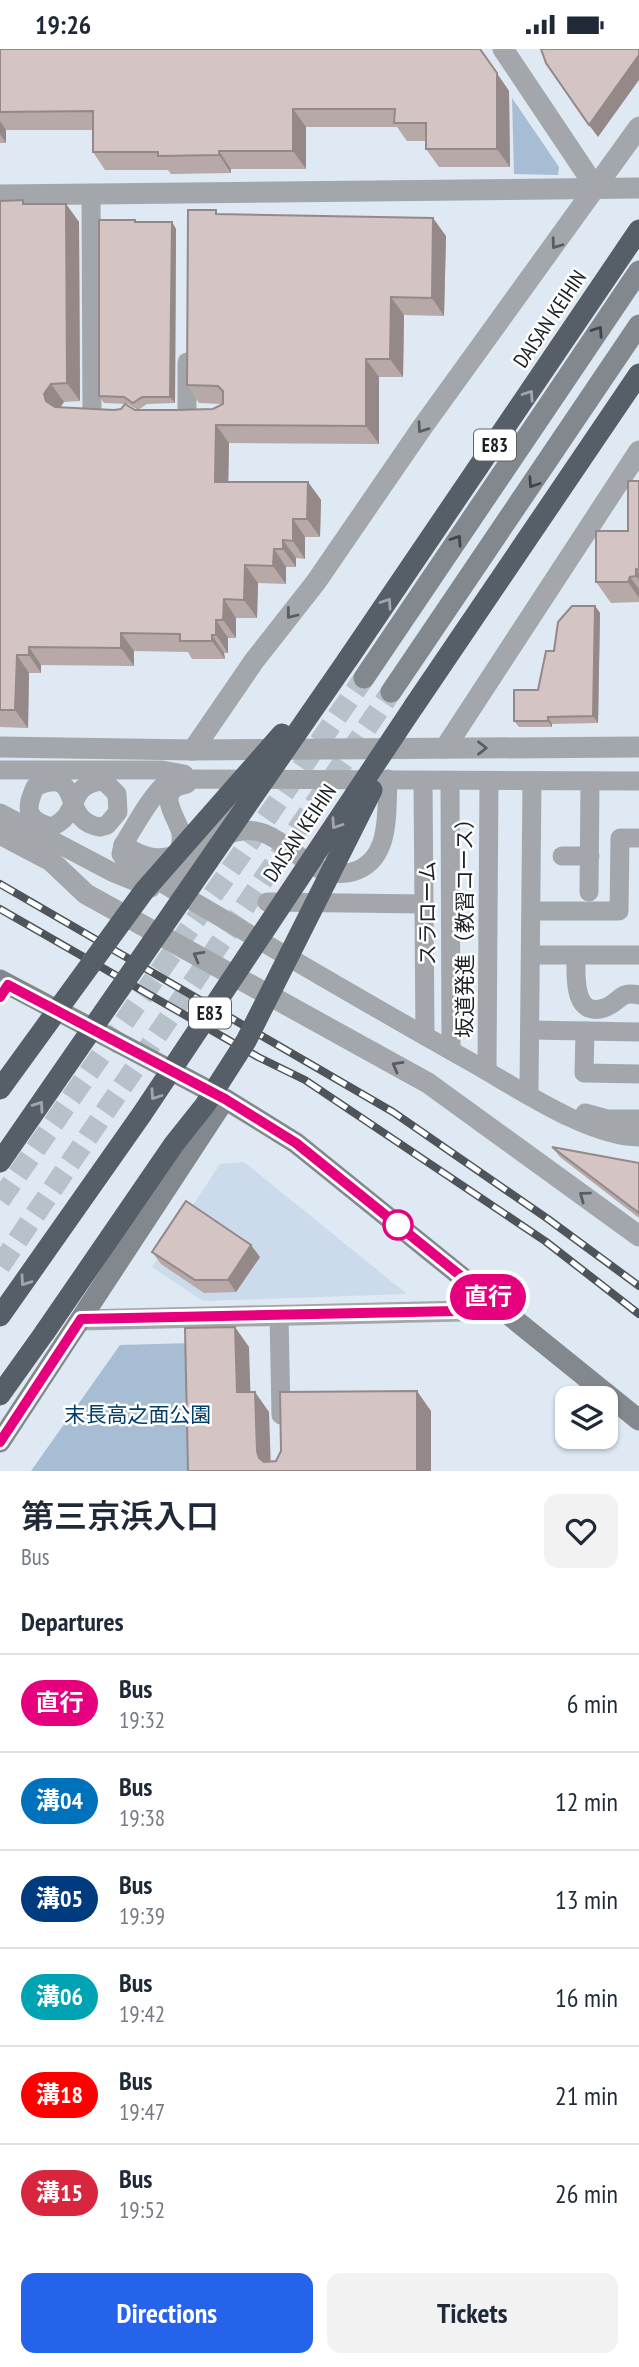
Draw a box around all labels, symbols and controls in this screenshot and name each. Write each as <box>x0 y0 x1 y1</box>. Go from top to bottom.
text: 19:26 <box>35 8 91 41</box>
one-way arrow <box>551 236 564 249</box>
street label: DAISAN KEIHIN <box>507 265 592 373</box>
one-way arrow <box>590 326 602 339</box>
one-way arrow <box>521 390 533 403</box>
one-way arrow <box>418 420 430 433</box>
road number: E83 <box>474 429 516 461</box>
one-way arrow <box>528 476 541 489</box>
one-way arrow <box>448 535 461 548</box>
one-way arrow <box>379 598 391 611</box>
one-way arrow <box>286 606 299 618</box>
one-way arrow <box>477 740 488 756</box>
street label: DAISAN KEIHIN <box>257 779 342 887</box>
street label: 坂道発進（教習コース） <box>451 808 478 1038</box>
one-way arrow <box>331 816 344 829</box>
street label: スラローム <box>414 861 441 965</box>
one-way arrow <box>193 951 205 964</box>
road number: E83 <box>189 997 231 1029</box>
one-way arrow <box>392 1061 404 1075</box>
one-way arrow <box>151 1087 163 1100</box>
one-way arrow <box>31 1101 43 1114</box>
one-way arrow <box>579 1191 592 1204</box>
unlabelled marker <box>383 1210 413 1240</box>
one-way arrow <box>20 1273 33 1286</box>
line badge: 直行 <box>456 1274 520 1320</box>
text: 直行 <box>464 1281 512 1312</box>
map controls <box>555 1386 618 1449</box>
button: layers <box>555 1386 618 1449</box>
park label: 末長高之面公園 <box>65 1401 212 1428</box>
text: 第三京浜入口 <box>21 1494 219 1537</box>
button: heart <box>544 1494 618 1568</box>
text: Bus <box>21 1542 50 1571</box>
text: Departures <box>21 1605 124 1638</box>
text: Bus <box>119 1672 152 1705</box>
text: 直行 <box>36 1687 84 1718</box>
text: 6 min <box>567 1687 618 1720</box>
text: 19:32 <box>119 1705 165 1734</box>
text: Bus <box>119 1770 152 1803</box>
text: 溝04 <box>36 1785 83 1816</box>
text: 12 min <box>555 1785 618 1818</box>
text: 19:38 <box>119 1803 165 1832</box>
text: Bus <box>119 1868 152 1901</box>
text: 溝05 <box>36 1883 83 1914</box>
text: 13 min <box>555 1883 618 1916</box>
text: 19:39 <box>119 1901 165 1930</box>
text: Bus <box>119 1966 152 1999</box>
text: 溝06 <box>36 1981 83 2012</box>
text: 16 min <box>555 1981 618 2014</box>
text: 19:42 <box>119 1999 165 2028</box>
text: Bus <box>119 2064 152 2097</box>
text: 溝18 <box>36 2079 83 2110</box>
text: 21 min <box>555 2079 618 2112</box>
text: 19:47 <box>119 2097 165 2126</box>
text: Bus <box>119 2162 152 2195</box>
text: 溝15 <box>36 2177 83 2208</box>
text: 26 min <box>555 2177 618 2210</box>
text: 19:52 <box>119 2195 165 2224</box>
button: Directions <box>21 2273 313 2353</box>
button: Tickets <box>327 2273 618 2353</box>

